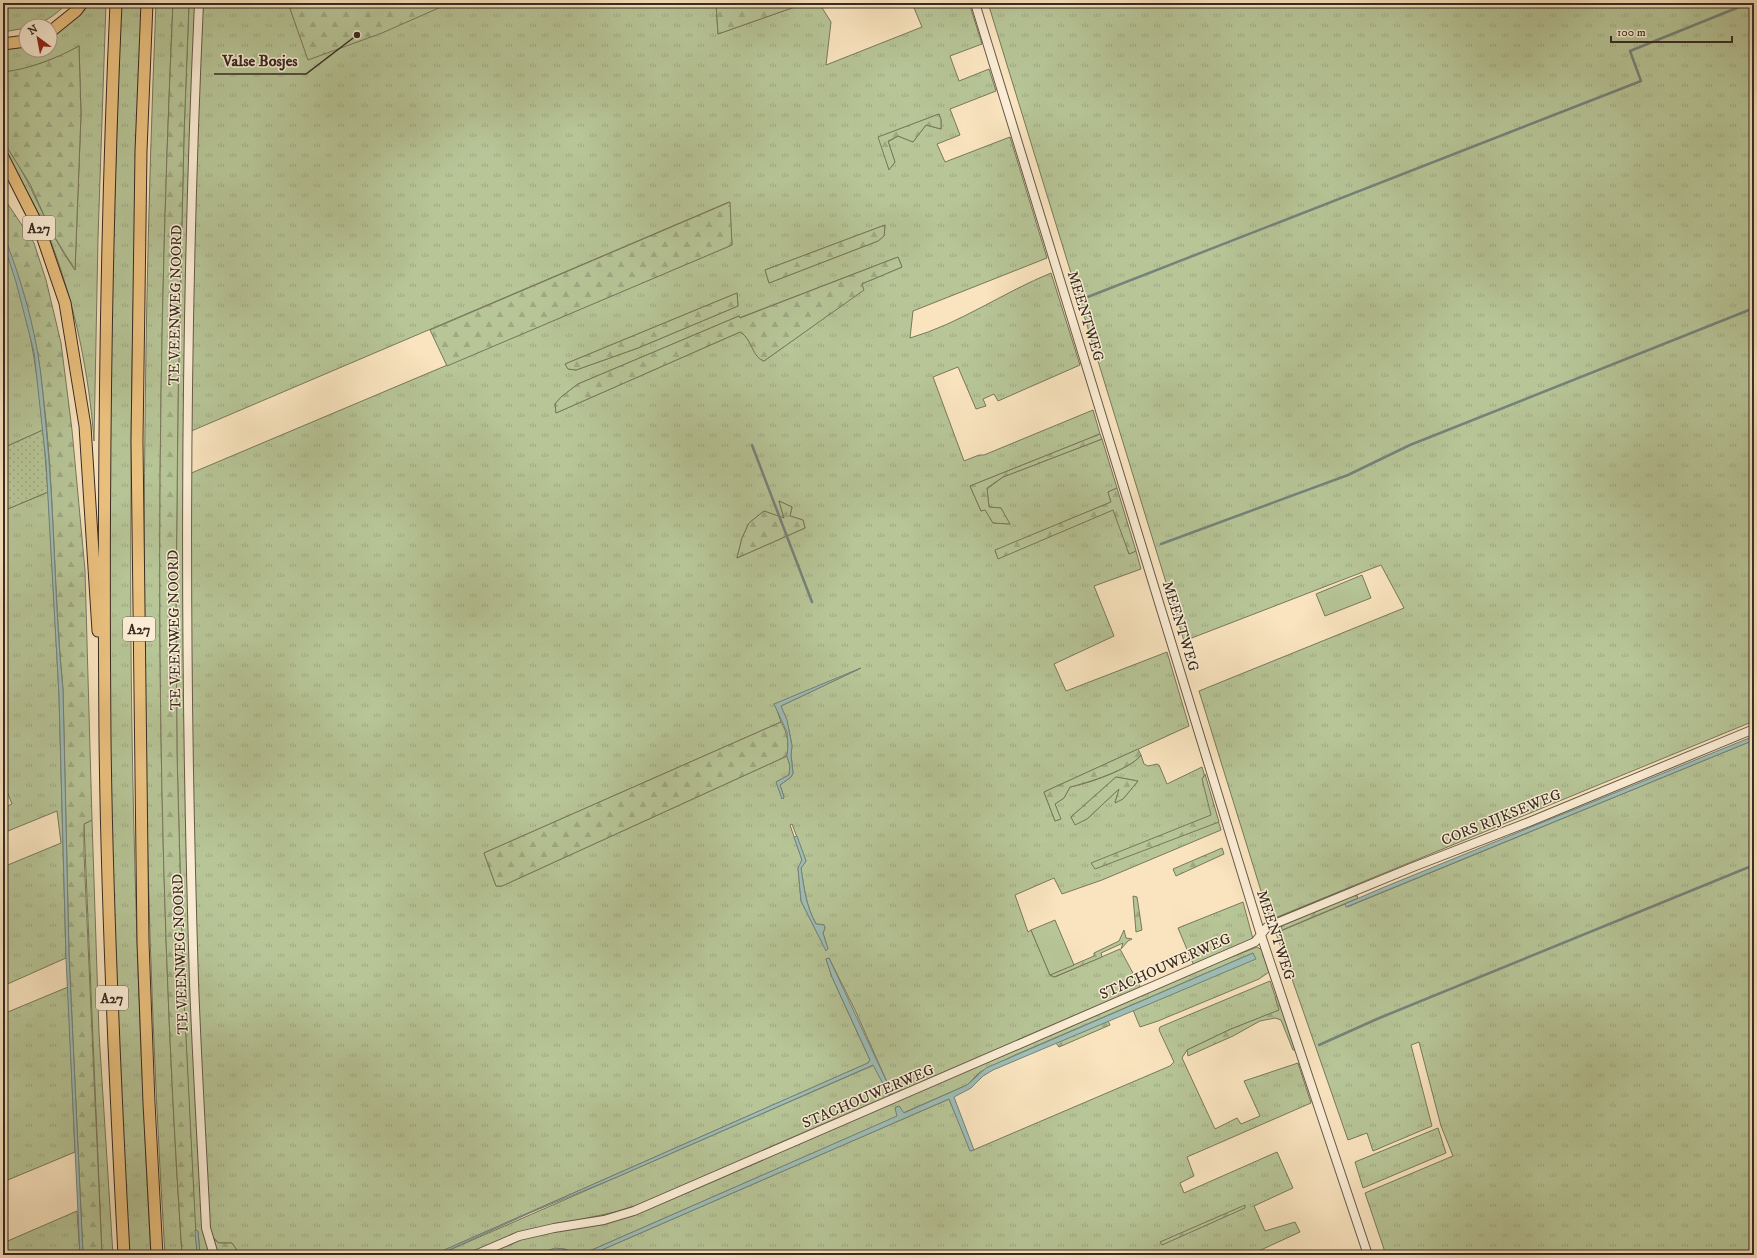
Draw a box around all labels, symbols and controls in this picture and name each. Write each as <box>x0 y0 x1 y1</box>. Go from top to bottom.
north arrow <box>18 18 58 58</box>
scale bar <box>1611 18 1732 44</box>
text: N <box>26 22 41 39</box>
text: 100 m <box>1617 25 1646 40</box>
callout: Valse Bosjes <box>214 46 306 74</box>
text: Valse Bosjes <box>221 51 298 71</box>
road number: A27 <box>23 216 55 240</box>
street label: TE VEENWEG NOORD <box>165 224 186 386</box>
street label: MEENTWEG <box>1063 269 1108 364</box>
street label: TE VEENWEG NOORD <box>164 549 185 711</box>
street label: MEENTWEG <box>1158 579 1203 674</box>
road number: A27 <box>123 617 155 641</box>
street label: CORS RIJKSEWEG <box>1439 785 1564 850</box>
street label: TE VEENWEG NOORD <box>168 873 193 1035</box>
street label: MEENTWEG <box>1252 888 1299 983</box>
street label: STACHOUWERWEG <box>1097 929 1234 1004</box>
road number: A27 <box>96 986 128 1010</box>
street label: STACHOUWERWEG <box>799 1060 938 1133</box>

